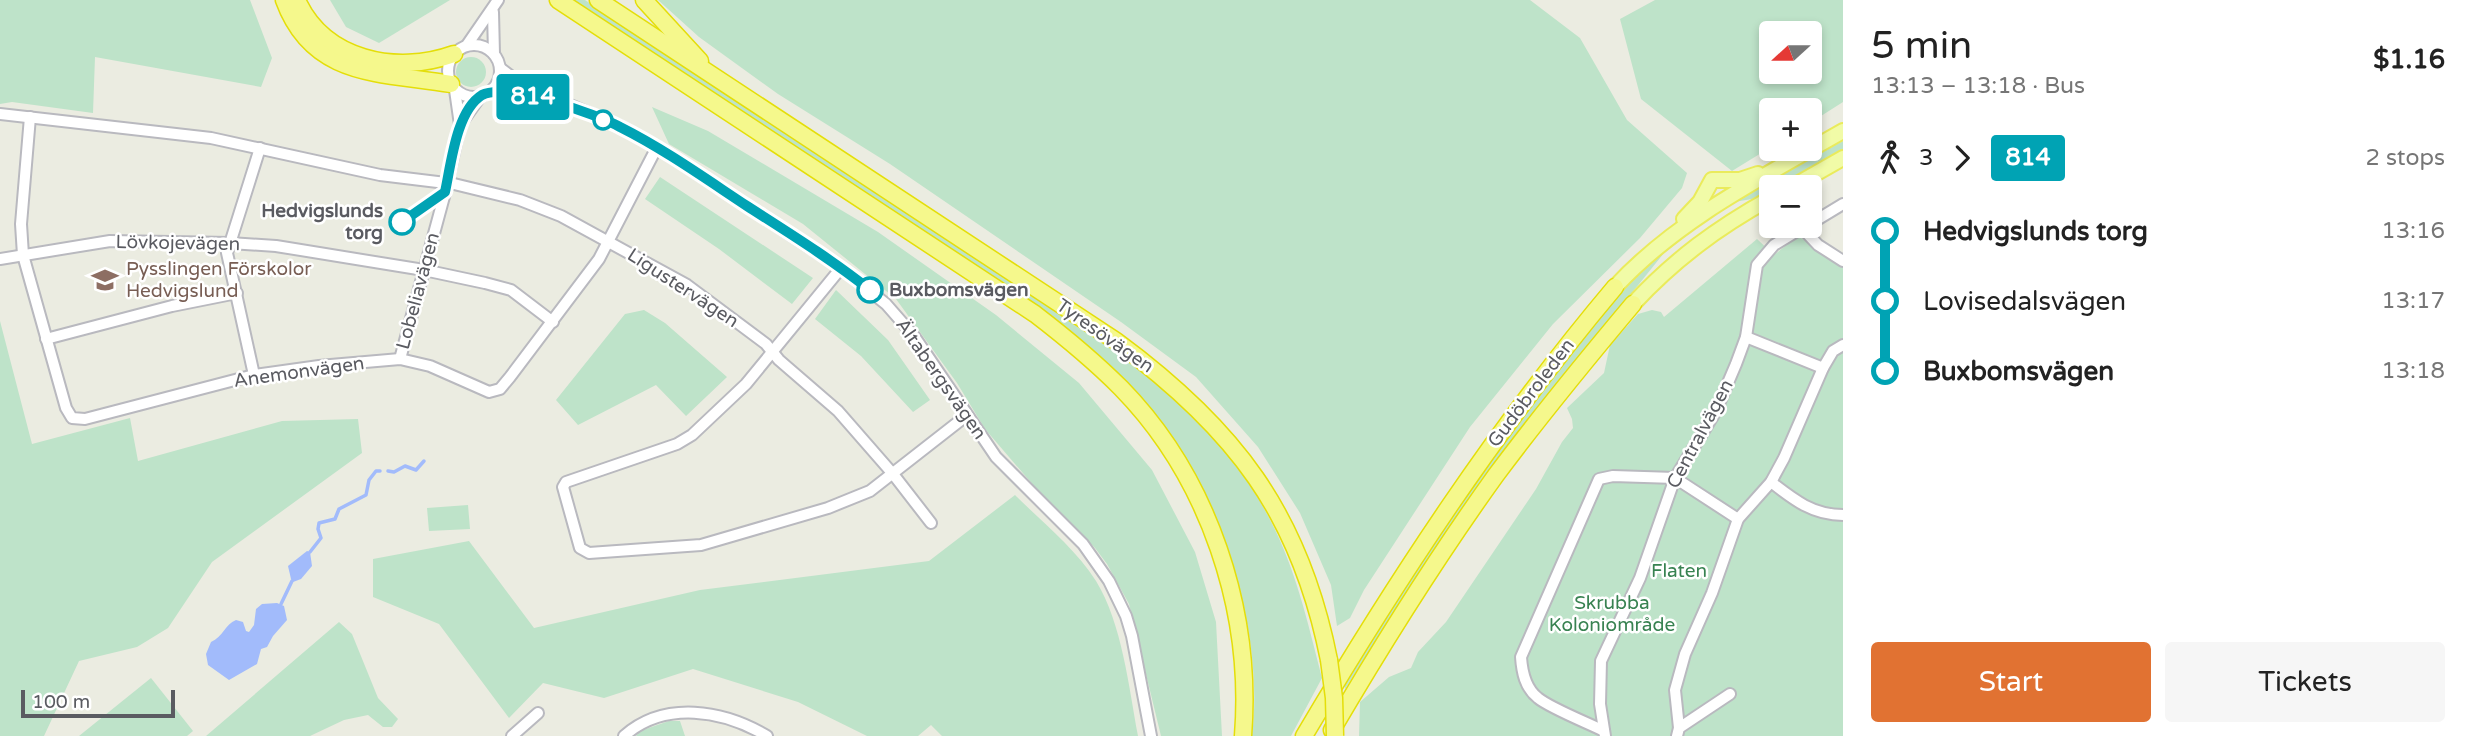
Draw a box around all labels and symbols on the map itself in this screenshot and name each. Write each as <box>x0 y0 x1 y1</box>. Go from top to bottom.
north arrow <box>1759 21 1822 84</box>
line badge: 814 <box>493 74 573 120</box>
unlabelled marker <box>593 110 613 130</box>
place label: Hedvigslunds torg <box>261 200 383 245</box>
marker: Hedvigslunds torg <box>389 209 415 235</box>
street label: Lobeliavägen <box>392 230 444 352</box>
street label: Lövkojevägen <box>116 231 240 255</box>
street label: Ligustervägen <box>623 244 743 332</box>
place label: Pysslingen Förskolor Hedvigslund <box>126 258 312 302</box>
school or university icon: Pysslingen Förskolor Hedvigslund <box>90 265 120 295</box>
marker: Buxbomsvägen <box>857 277 883 303</box>
place label: Buxbomsvägen <box>889 279 1029 302</box>
street label: Tyresövägen <box>1052 294 1158 378</box>
street label: Ältabergsvägen <box>891 314 991 444</box>
street label: Gudöbroleden <box>1483 335 1579 451</box>
street label: Anemonvägen <box>232 352 366 392</box>
street label: Centralvägen <box>1662 376 1738 492</box>
park label: Flaten <box>1651 560 1707 582</box>
park label: Skrubba Koloniområde <box>1549 592 1675 636</box>
scale bar <box>21 687 175 719</box>

